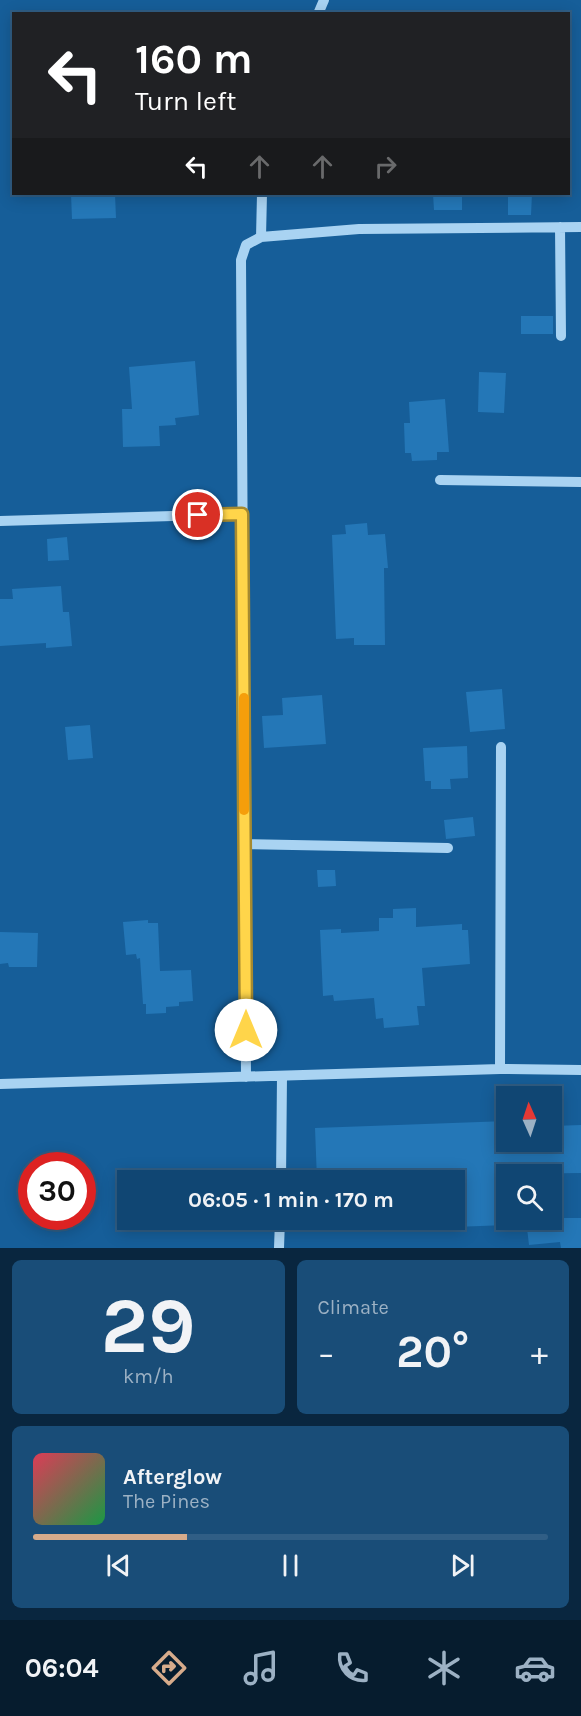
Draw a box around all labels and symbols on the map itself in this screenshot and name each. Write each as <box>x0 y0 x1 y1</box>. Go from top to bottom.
pin <box>172 489 223 540</box>
position arrow <box>214 998 278 1062</box>
north arrow <box>496 1086 562 1152</box>
speed limit sign: 30 <box>18 1152 96 1230</box>

